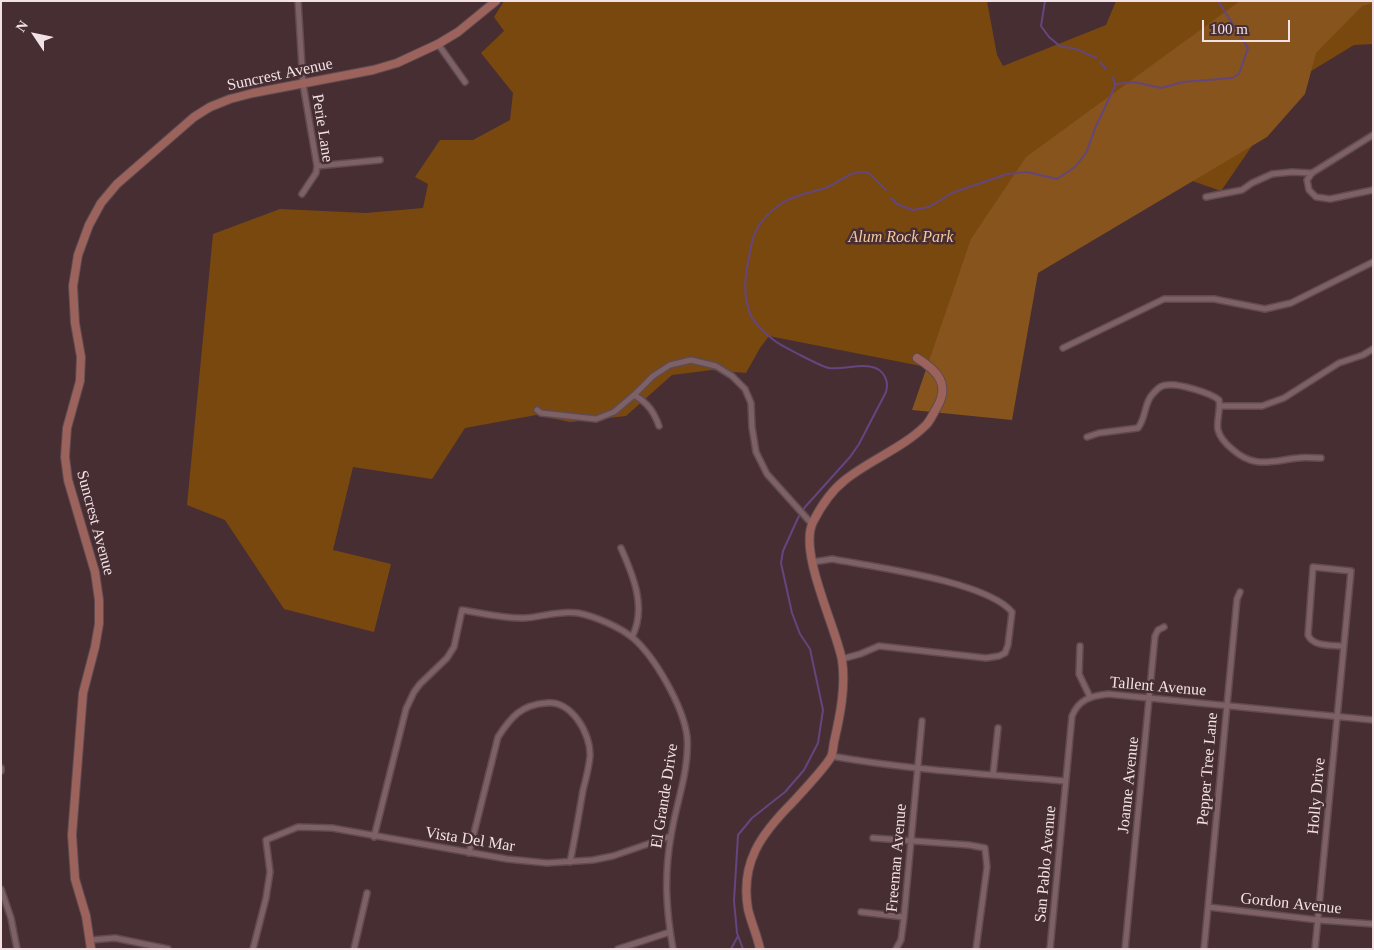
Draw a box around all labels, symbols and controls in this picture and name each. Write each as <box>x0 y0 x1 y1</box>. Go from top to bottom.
north arrow <box>10 10 60 60</box>
scale bar <box>1204 10 1292 42</box>
text: N <box>13 18 31 35</box>
text: 100 m <box>1210 21 1248 37</box>
street label: Suncrest Avenue <box>225 54 335 96</box>
street label: Perie Lane <box>307 92 337 164</box>
park label: Alum Rock Park <box>849 228 953 248</box>
street label: Suncrest Avenue <box>72 469 118 577</box>
street label: Tallent Avenue <box>1109 673 1207 701</box>
street label: Pepper Tree Lane <box>1194 712 1222 826</box>
street label: Joanne Avenue <box>1114 736 1144 834</box>
street label: El Grande Drive <box>647 742 683 850</box>
street label: Holly Drive <box>1304 757 1330 835</box>
street label: Freeman Avenue <box>883 803 911 913</box>
street label: San Pablo Avenue <box>1031 805 1061 923</box>
street label: Vista Del Mar <box>424 823 516 857</box>
street label: Gordon Avenue <box>1240 889 1342 919</box>

